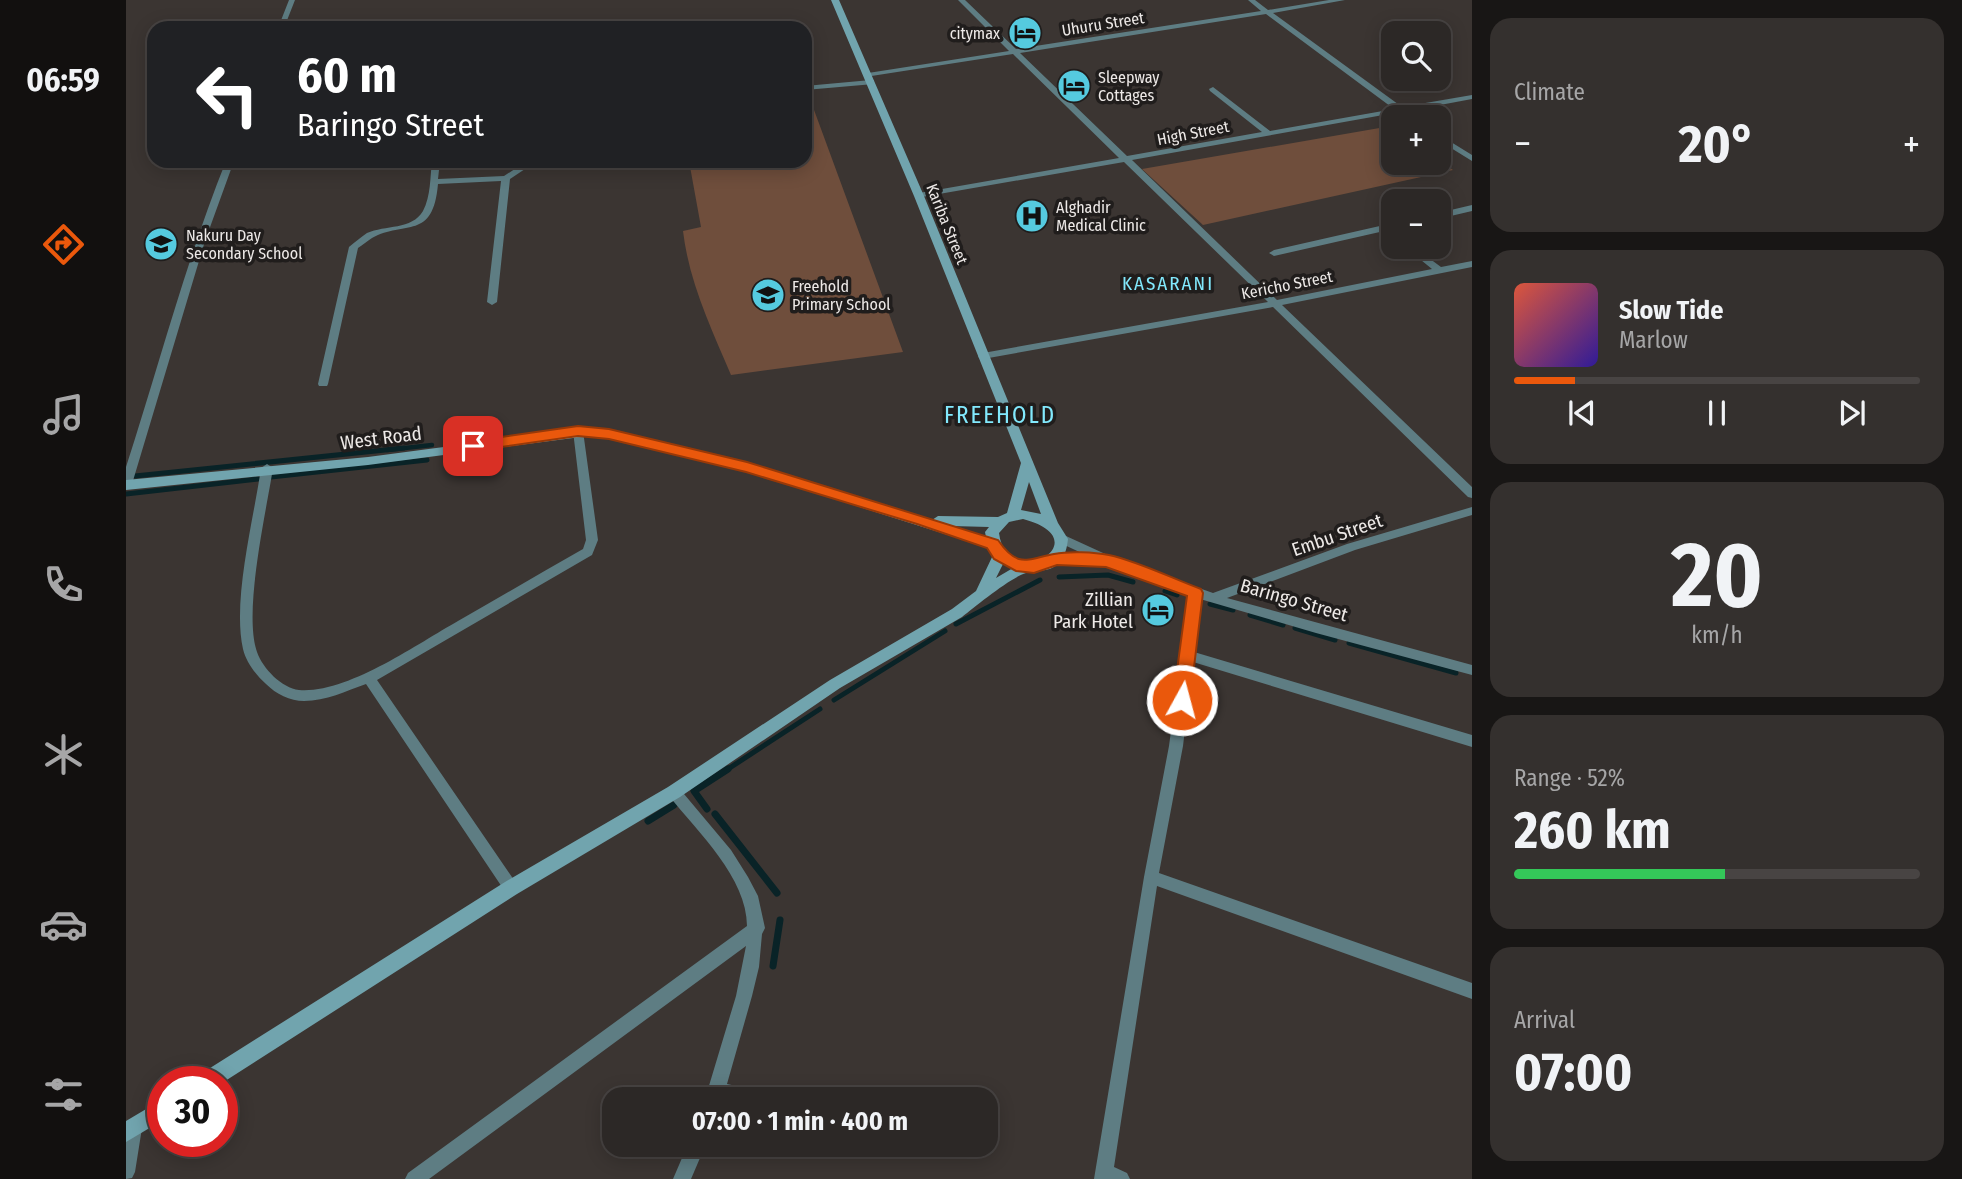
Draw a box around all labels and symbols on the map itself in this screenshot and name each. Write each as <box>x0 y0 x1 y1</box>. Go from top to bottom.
street label: Uhuru Street <box>1060 8 1146 40</box>
hotel icon: citymax <box>1006 14 1044 52</box>
place label: citymax <box>950 24 1000 43</box>
hotel icon: Sleepway Cottages <box>1055 67 1093 105</box>
place label: Sleepway Cottages <box>1098 68 1160 105</box>
street label: High Street <box>1155 117 1231 149</box>
street label: Kariba Street <box>922 181 972 268</box>
hospital icon: Alghadir Medical Clinic <box>1013 197 1051 235</box>
place label: Alghadir Medical Clinic <box>1056 198 1146 235</box>
school or university icon: Nakuru Day Secondary School <box>142 225 180 263</box>
place label: Nakuru Day Secondary School <box>186 226 302 263</box>
street label: Kericho Street <box>1240 267 1335 303</box>
district label: KASARANI <box>1122 272 1214 295</box>
school or university icon: Freehold Primary School <box>749 276 787 314</box>
place label: Freehold Primary School <box>792 277 891 314</box>
district label: FREEHOLD <box>944 401 1056 429</box>
pin <box>443 416 503 476</box>
street label: West Road <box>339 422 423 454</box>
street label: Embu Street <box>1289 508 1386 561</box>
street label: Baringo Street <box>1238 574 1351 627</box>
place label: Zillian Park Hotel <box>1053 588 1133 633</box>
hotel icon: Zillian Park Hotel <box>1139 591 1177 629</box>
position arrow <box>1145 663 1219 737</box>
speed limit sign: 30 <box>147 1066 238 1157</box>

